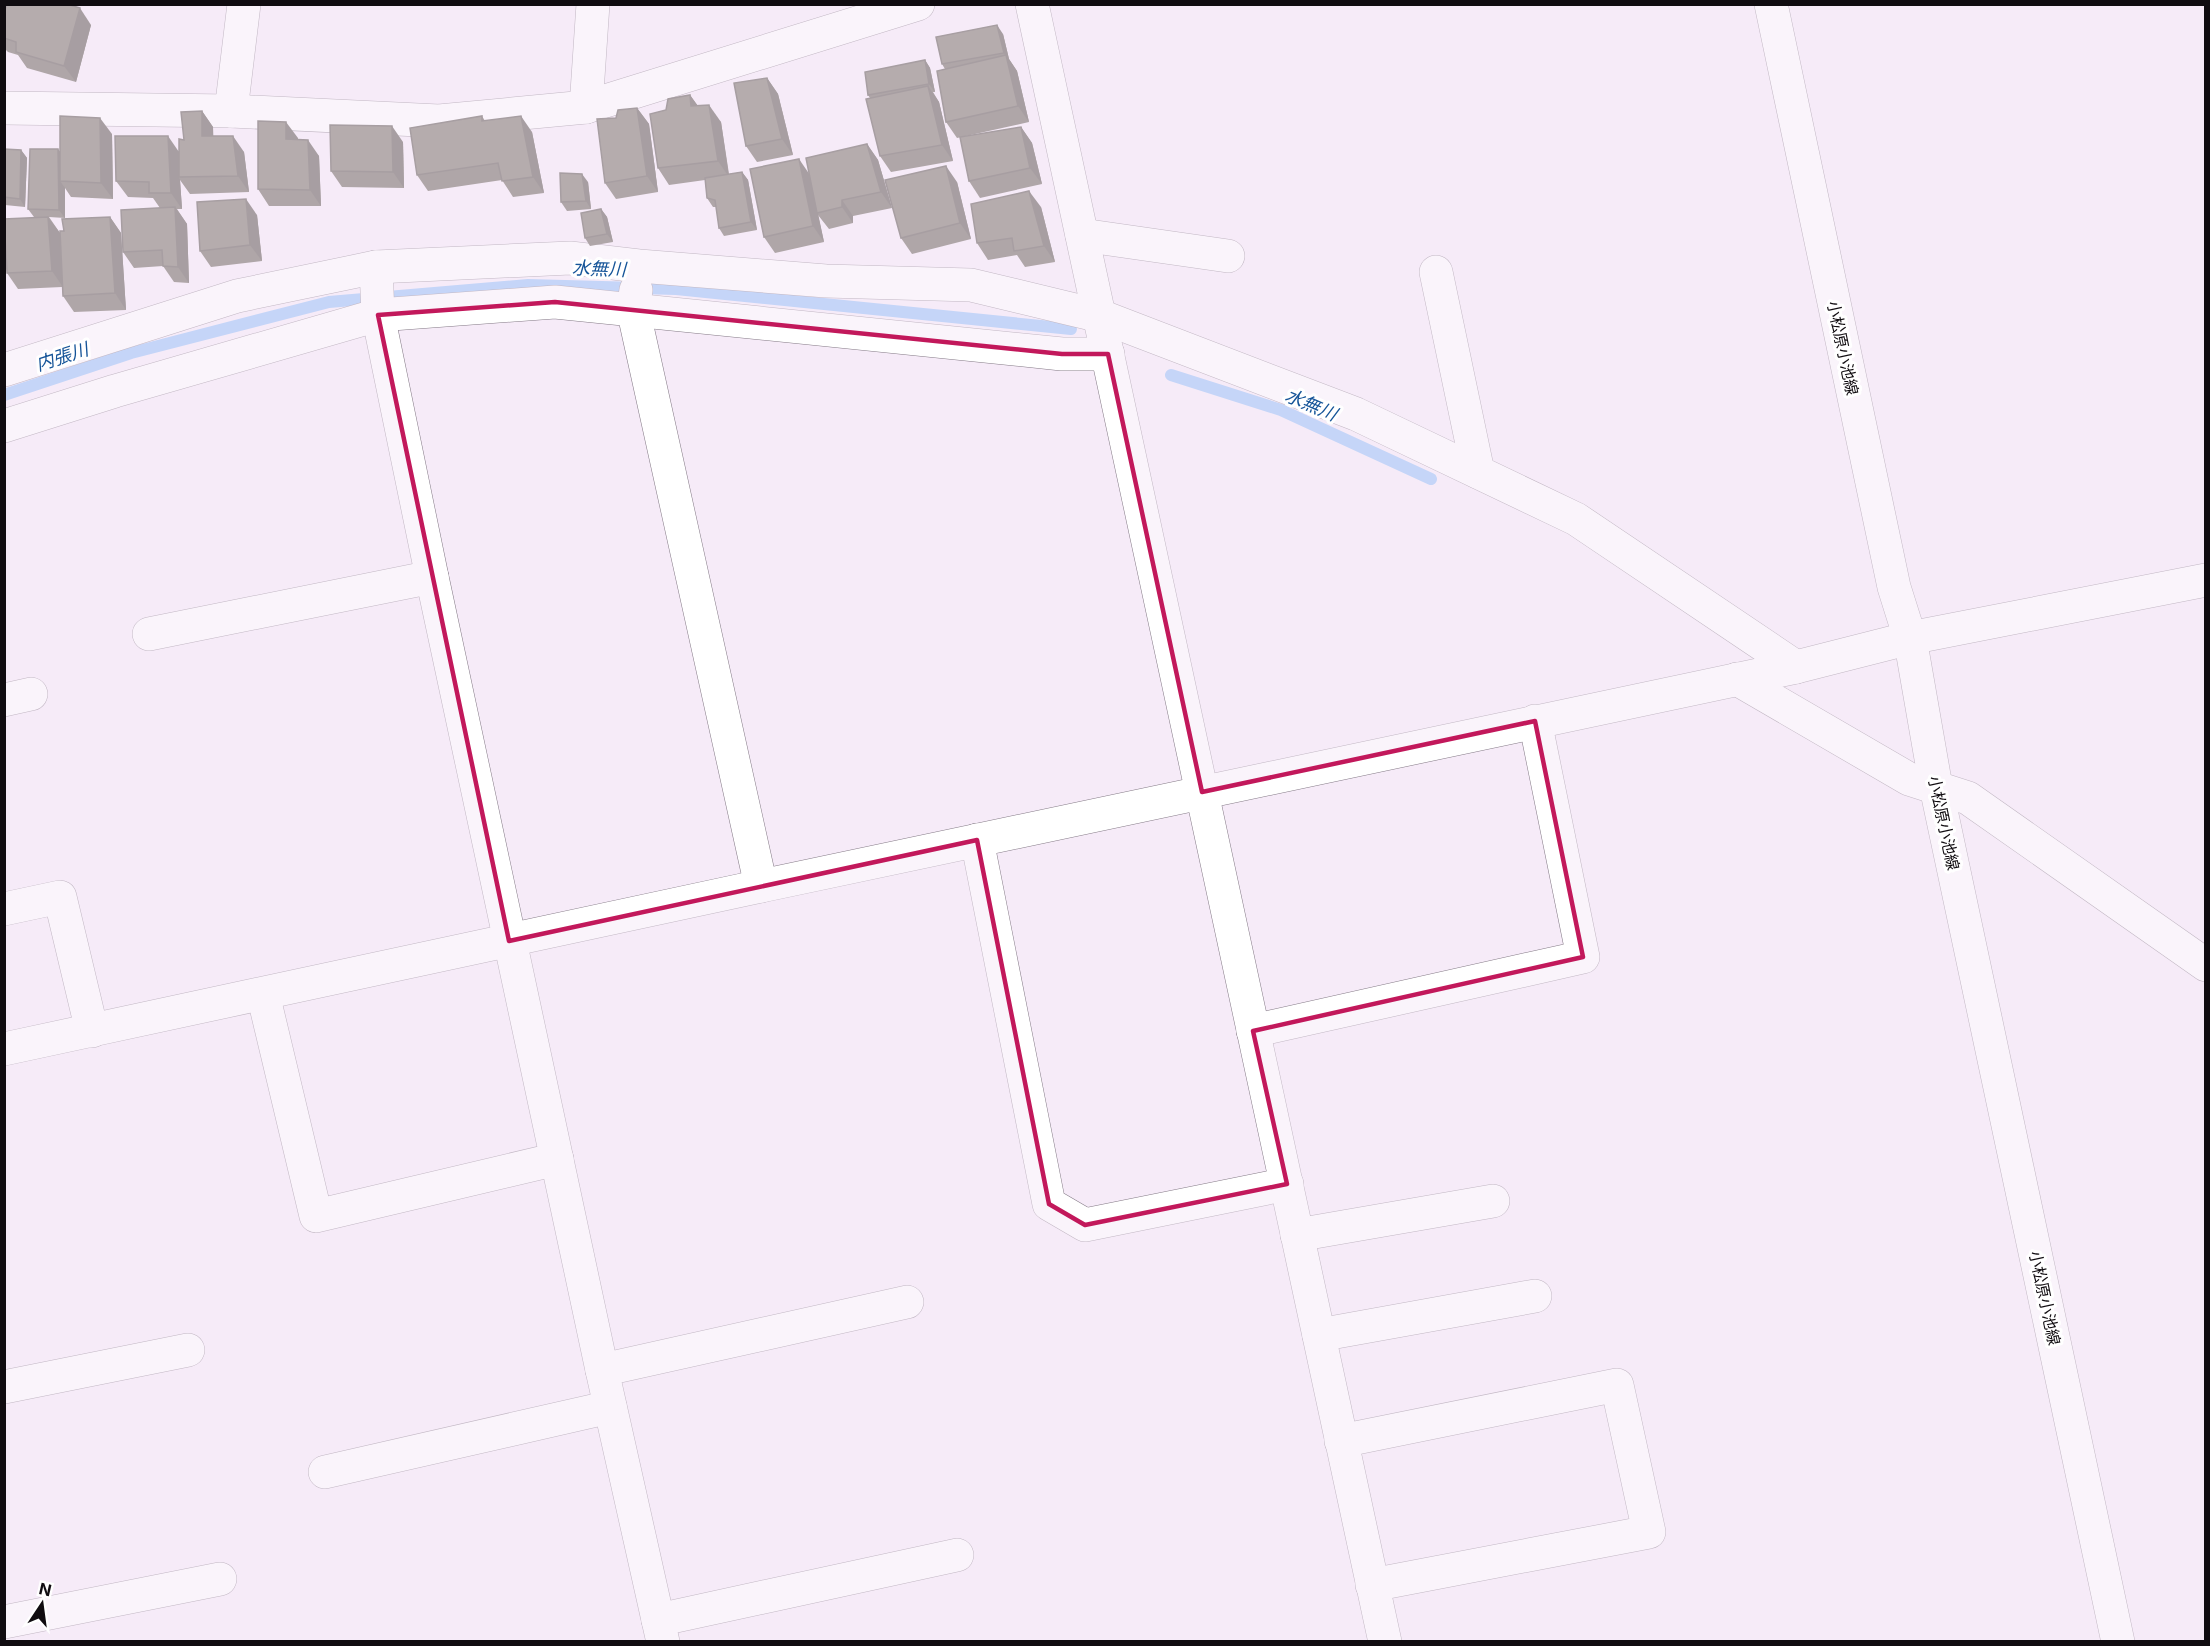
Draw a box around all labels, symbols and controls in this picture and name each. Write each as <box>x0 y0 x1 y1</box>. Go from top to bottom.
water label: 水無川 <box>572 257 628 280</box>
street label: 小松原小池線 <box>1823 299 1863 397</box>
water label: 内張川 <box>33 338 93 375</box>
water label: 水無川 <box>1282 384 1342 426</box>
street label: 小松原小池線 <box>1924 774 1964 872</box>
street label: 小松原小池線 <box>2025 1249 2065 1347</box>
north arrow <box>12 1574 72 1634</box>
text: N <box>37 1578 54 1601</box>

